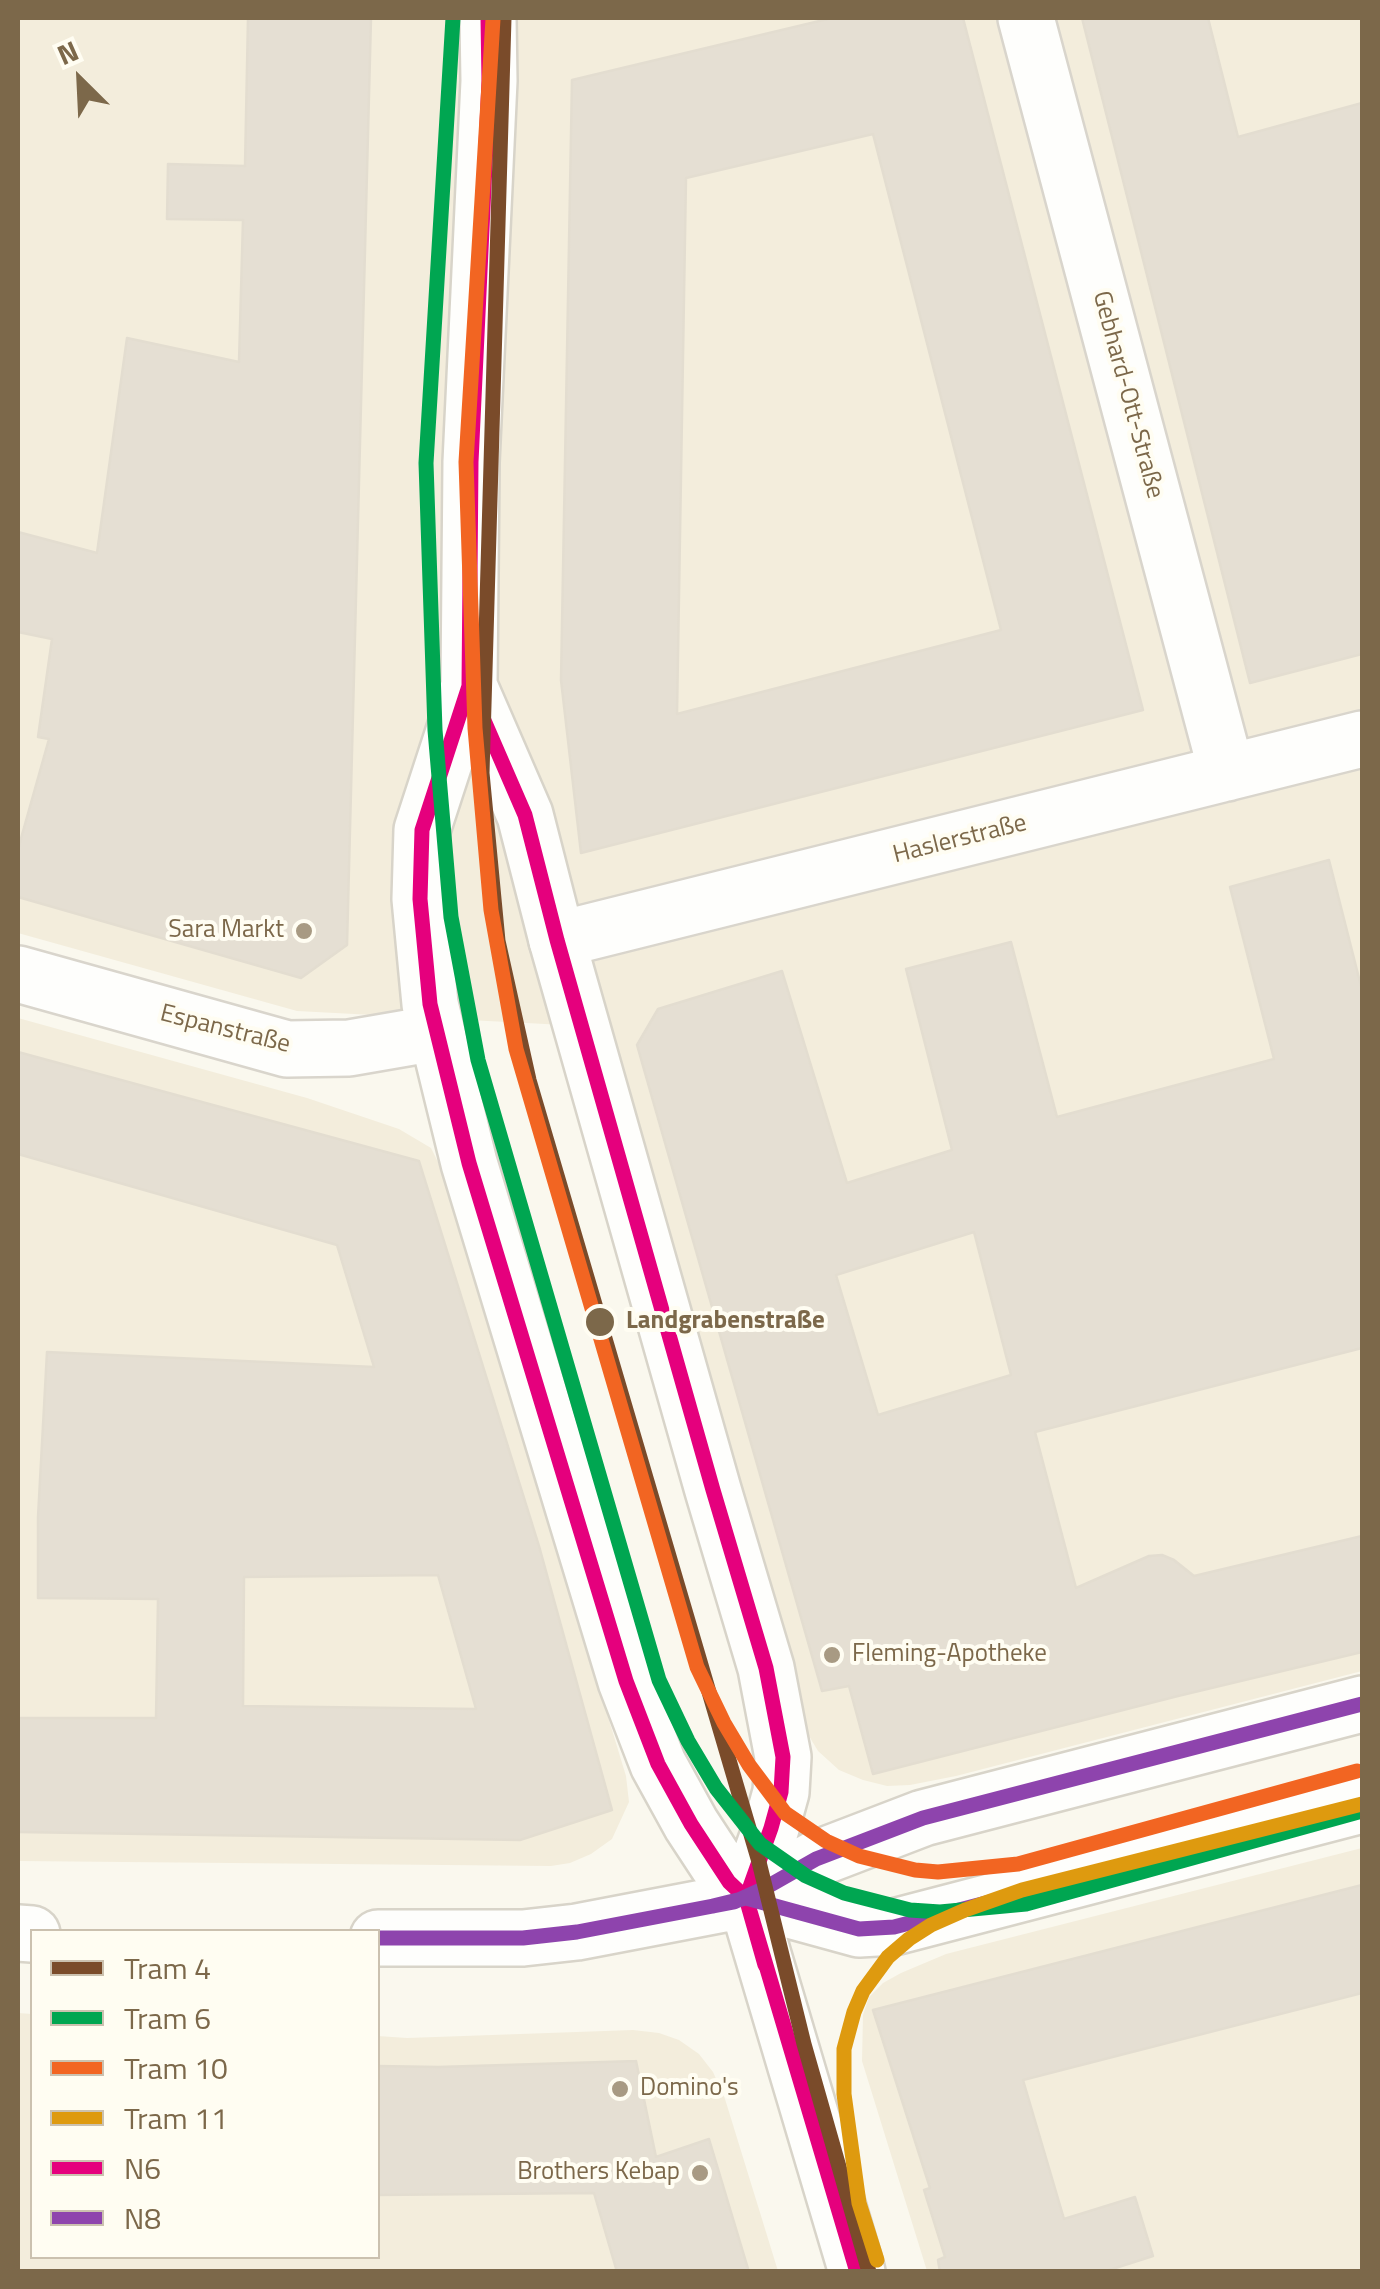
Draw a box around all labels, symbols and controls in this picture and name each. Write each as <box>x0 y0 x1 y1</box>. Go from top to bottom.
text: N <box>50 29 85 76</box>
north arrow <box>30 30 130 130</box>
street label: Gebhard-Ott-Straße <box>1085 288 1169 502</box>
street label: Haslerstraße <box>890 809 1030 871</box>
place label: Sara Markt <box>168 916 284 946</box>
marker: Sara Markt <box>293 920 315 942</box>
street label: Espanstraße <box>157 999 293 1061</box>
marker: Landgrabenstraße <box>583 1305 617 1339</box>
place label: Landgrabenstraße <box>626 1307 825 1337</box>
place label: Fleming-Apotheke <box>852 1640 1047 1670</box>
marker: Fleming-Apotheke <box>821 1644 843 1666</box>
legend <box>30 1929 380 2259</box>
text: Tram 4 <box>124 1945 211 1991</box>
text: Tram 6 <box>124 1995 211 2041</box>
text: Tram 10 <box>124 2045 228 2091</box>
place label: Domino's <box>640 2074 739 2104</box>
marker: Domino's <box>609 2078 631 2100</box>
text: Tram 11 <box>124 2095 228 2141</box>
text: N6 <box>124 2145 161 2191</box>
place label: Brothers Kebap <box>517 2158 680 2188</box>
marker: Brothers Kebap <box>689 2162 711 2184</box>
text: N8 <box>124 2195 161 2241</box>

